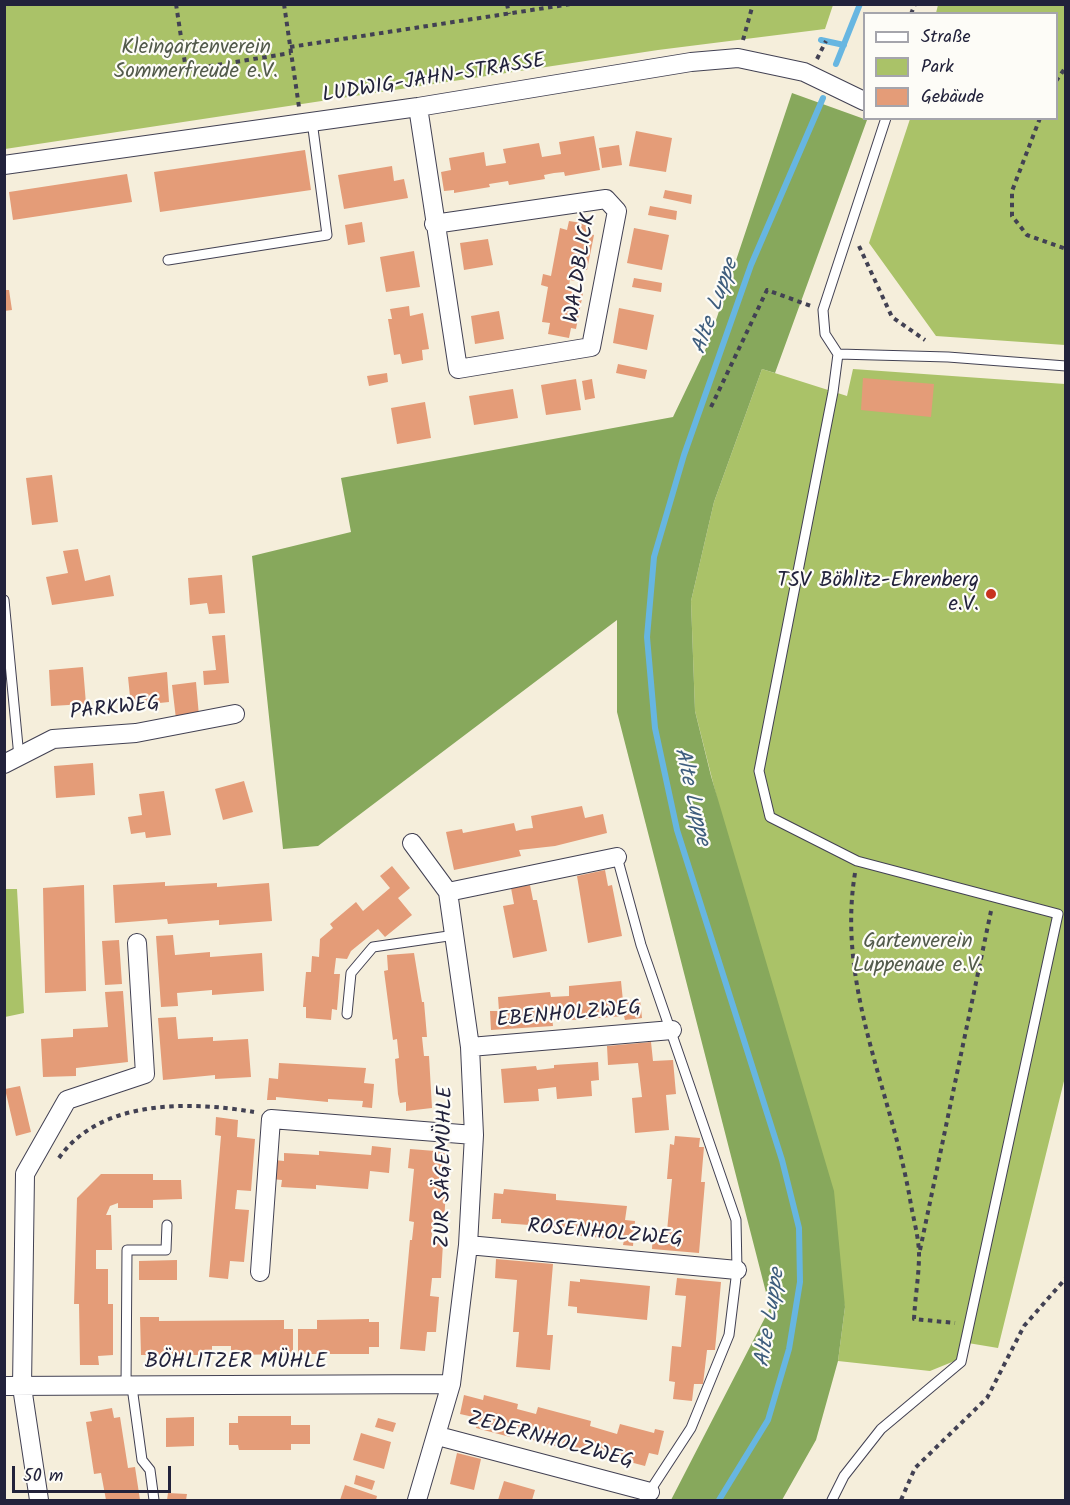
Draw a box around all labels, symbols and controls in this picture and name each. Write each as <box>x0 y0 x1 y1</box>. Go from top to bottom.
legend <box>863 12 1058 120</box>
text: Straße <box>921 23 971 52</box>
park label: Kleingartenverein Sommerfreude e.V. <box>114 36 278 86</box>
street label: LUDWIG-JAHN-STRASSE <box>321 50 547 110</box>
text: Park <box>921 53 954 82</box>
text: Gebäude <box>921 83 984 112</box>
street label: WALDBLICK <box>561 211 603 325</box>
water label: Alte Luppe <box>688 256 746 358</box>
place label: TSV Böhlitz-Ehrenberg e.V. <box>777 569 979 619</box>
marker: TSV Böhlitz-Ehrenberg e.V. <box>984 587 998 601</box>
street label: PARKWEG <box>69 693 161 727</box>
water label: Alte Luppe <box>666 746 714 848</box>
park label: Gartenverein Luppenaue e.V. <box>853 930 983 980</box>
street label: EBENHOLZWEG <box>496 997 642 1035</box>
street label: ZUR SÄGEMÜHLE <box>432 1086 460 1248</box>
street label: ROSENHOLZWEG <box>526 1216 684 1254</box>
water label: Alte Luppe <box>751 1267 793 1369</box>
street label: BÖHLITZER MÜHLE <box>145 1350 327 1376</box>
street label: ZEDERNHOLZWEG <box>464 1408 636 1476</box>
scale bar <box>15 1454 174 1492</box>
text: 50 m <box>23 1462 63 1491</box>

